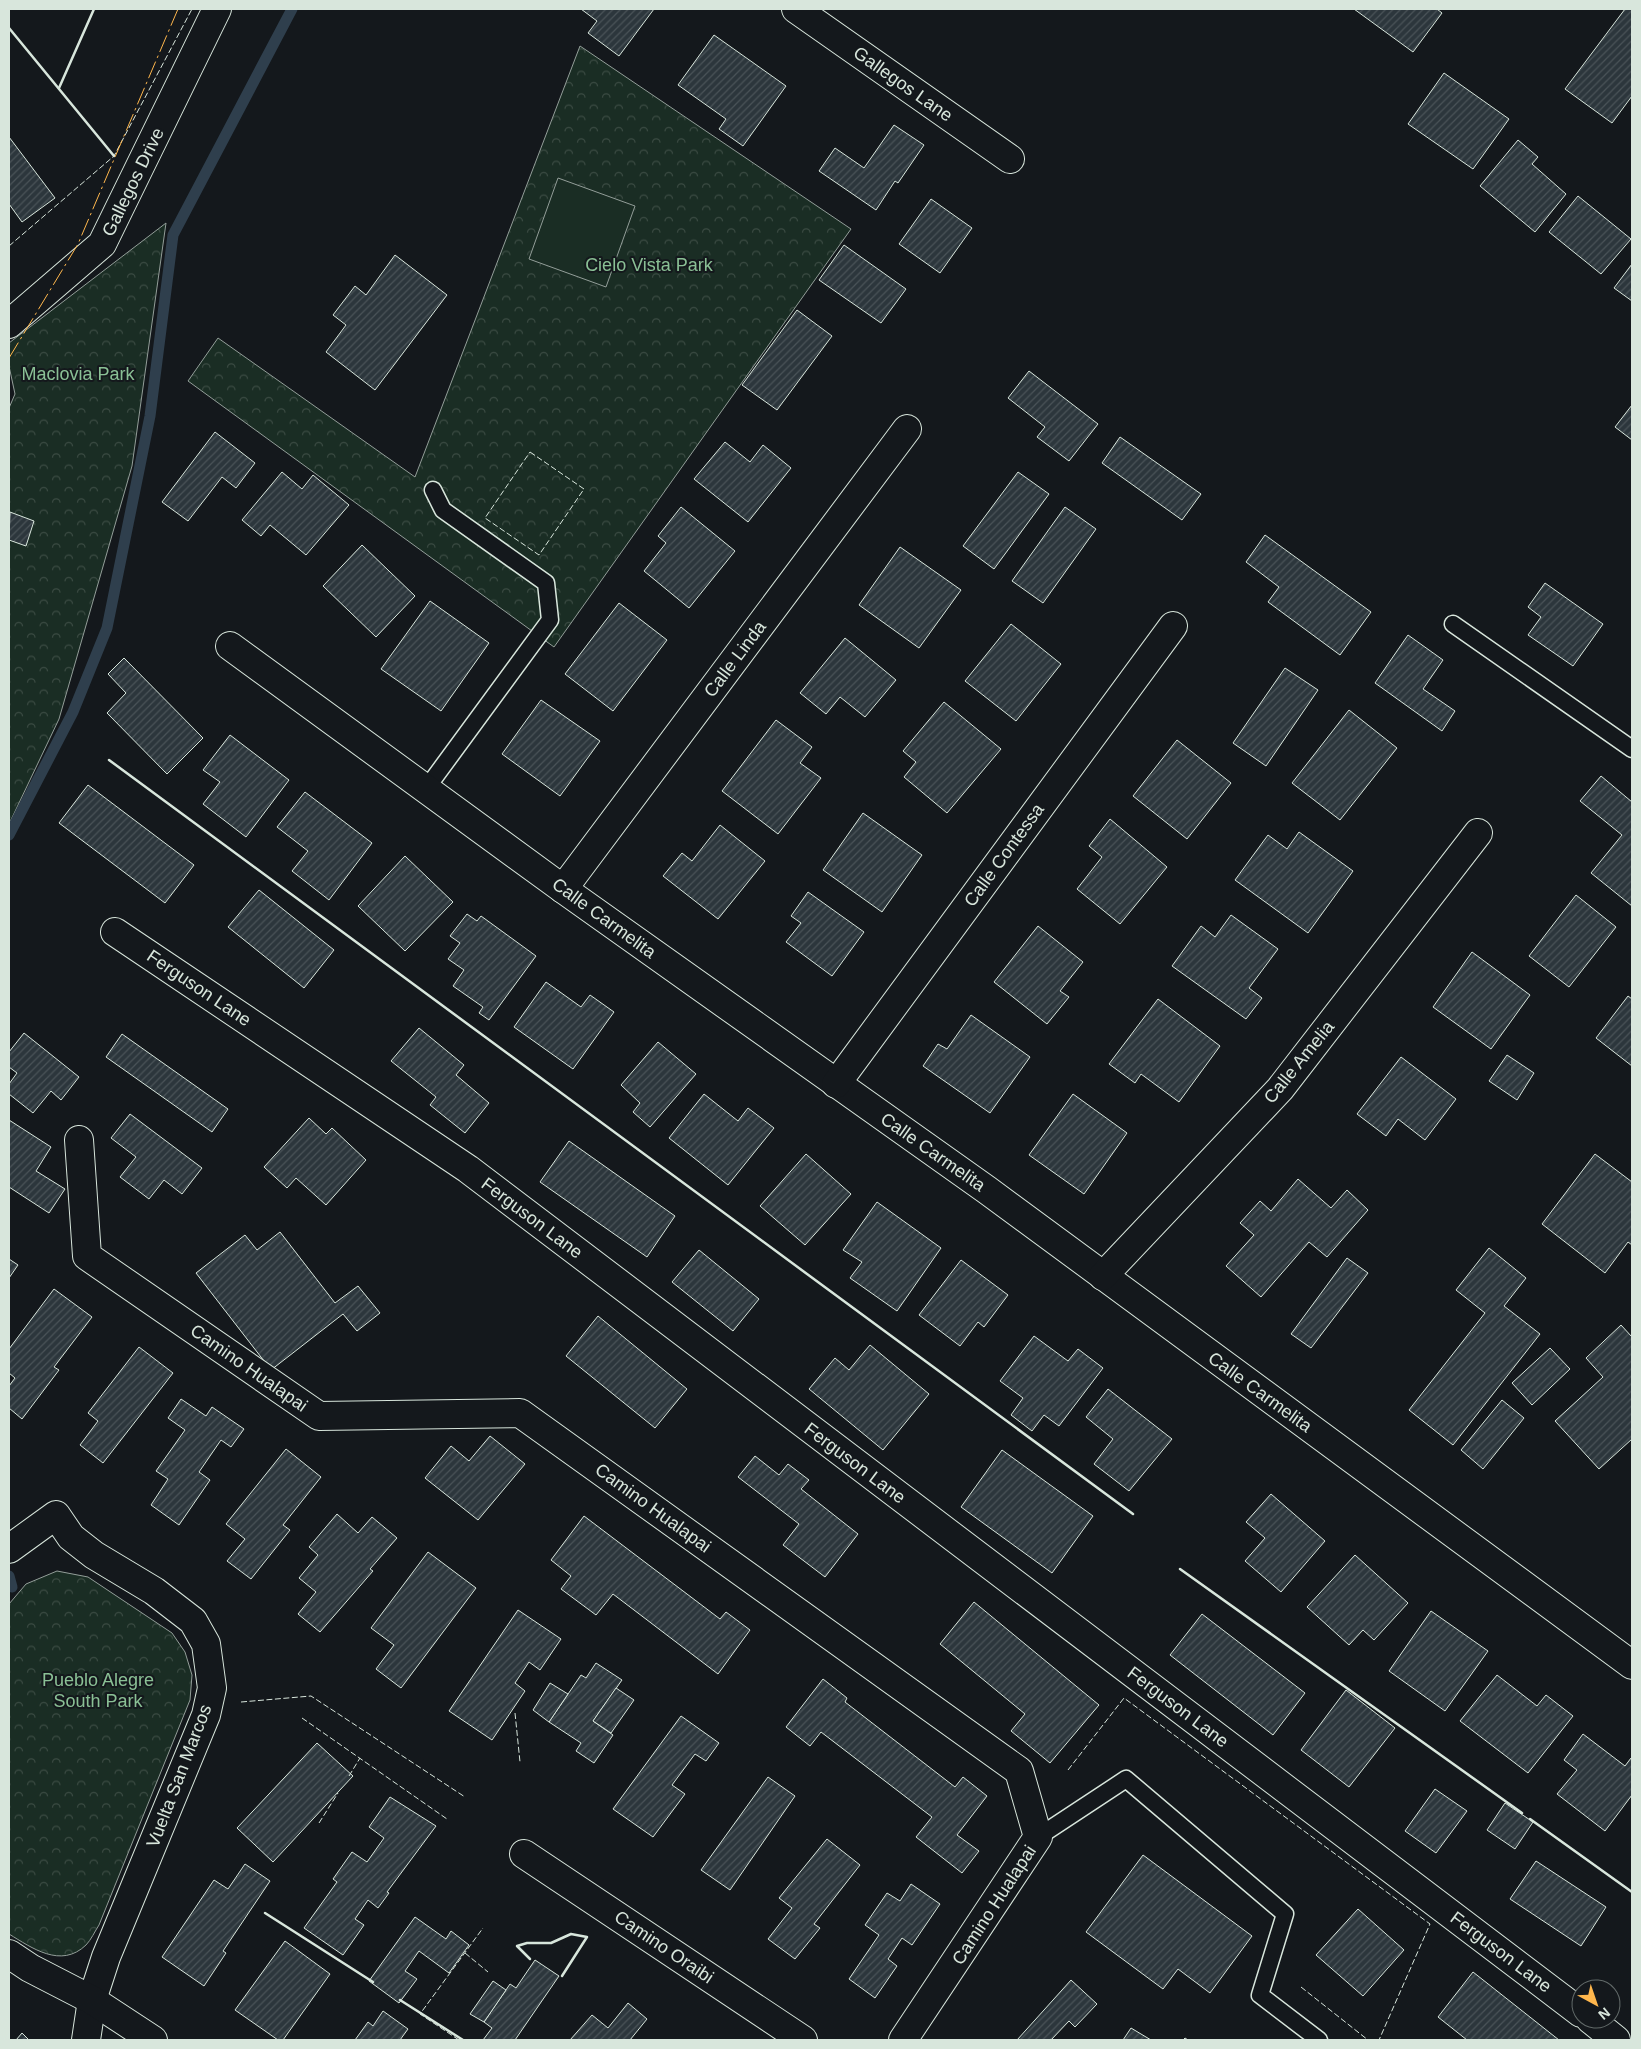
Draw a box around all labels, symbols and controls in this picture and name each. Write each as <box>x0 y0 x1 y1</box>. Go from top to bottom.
street label: Gallegos Lane <box>850 43 956 125</box>
street label: Gallegos Drive <box>98 125 168 239</box>
park label: Cielo Vista Park <box>585 255 714 275</box>
park label: Maclovia Park <box>21 364 136 384</box>
street label: Calle Linda <box>700 616 771 701</box>
street label: Calle Contessa <box>960 799 1049 910</box>
street label: Calle Carmelita <box>548 874 660 963</box>
street label: Ferguson Lane <box>143 946 255 1030</box>
street label: Calle Amelia <box>1260 1016 1339 1107</box>
street label: Calle Carmelita <box>877 1109 990 1196</box>
street label: Ferguson Lane <box>478 1174 586 1262</box>
street label: Camino Hualapai <box>187 1320 311 1416</box>
street label: Calle Carmelita <box>1204 1348 1316 1437</box>
street label: Ferguson Lane <box>801 1419 909 1507</box>
street label: Camino Hualapai <box>591 1459 715 1557</box>
street label: Ferguson Lane <box>1124 1663 1232 1751</box>
park label: Pueblo Alegre South Park <box>42 1670 154 1711</box>
street label: Vuelta San Marcos <box>143 1702 215 1850</box>
street label: Camino Hualapai <box>948 1842 1040 1968</box>
street label: Camino Oraibi <box>611 1907 717 1987</box>
street label: Ferguson Lane <box>1447 1908 1555 1996</box>
north arrow <box>1571 1979 1621 2029</box>
text: N <box>1595 2005 1613 2023</box>

